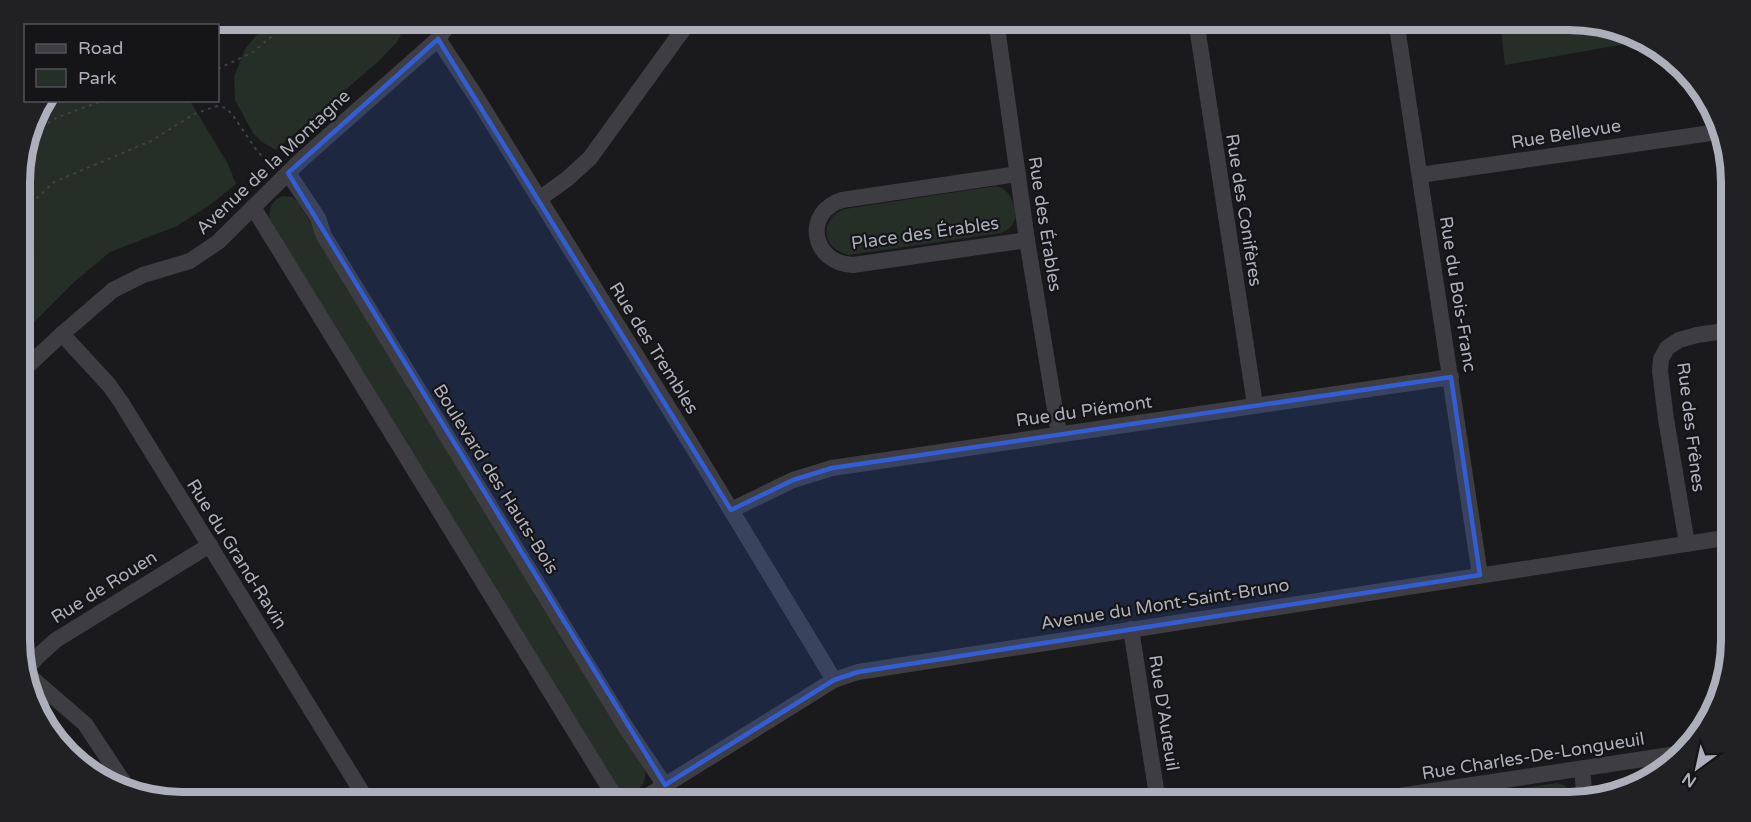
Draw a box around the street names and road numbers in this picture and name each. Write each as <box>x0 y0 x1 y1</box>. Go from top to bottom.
street label: Avenue de la Montagne <box>191 85 355 239</box>
street label: Rue Bellevue <box>1509 114 1623 154</box>
street label: Rue des Conifères <box>1221 132 1267 288</box>
street label: Rue des Érables <box>1023 155 1067 293</box>
street label: Place des Érables <box>850 212 1000 254</box>
street label: Rue du Bois-Franc <box>1435 215 1481 373</box>
street label: Rue des Trembles <box>605 278 703 418</box>
street label: Rue des Frênes <box>1672 361 1710 493</box>
street label: Boulevard des Hauts-Bois <box>428 380 564 578</box>
street label: Rue du Piémont <box>1014 391 1154 431</box>
street label: Rue du Grand-Ravin <box>182 475 292 633</box>
street label: Rue de Rouen <box>47 546 161 628</box>
street label: Avenue du Mont-Saint-Bruno <box>1039 573 1291 635</box>
street label: Rue D'Auteuil <box>1144 653 1184 773</box>
street label: Rue Charles-De-Longueuil <box>1420 728 1646 784</box>

